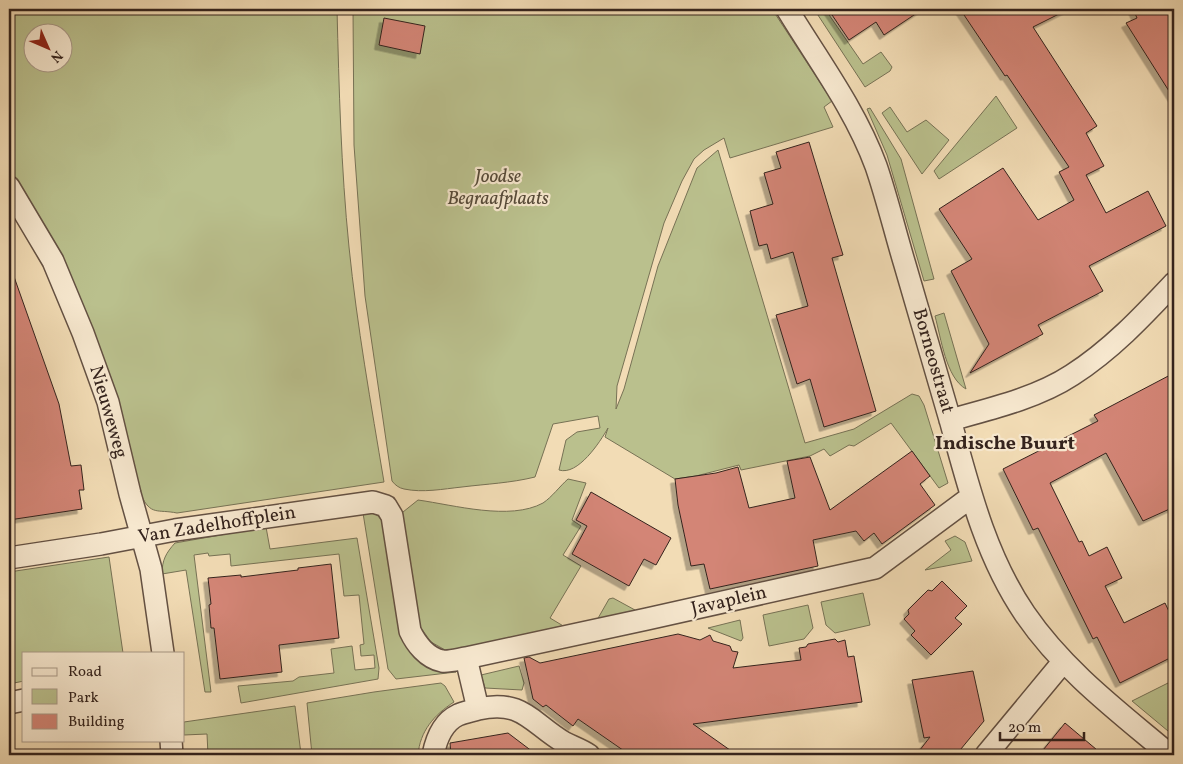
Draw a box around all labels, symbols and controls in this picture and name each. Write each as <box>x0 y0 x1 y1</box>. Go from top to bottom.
north arrow <box>22 22 72 72</box>
text: N <box>46 46 66 66</box>
park label: Joodse Begraafplaats <box>447 164 549 212</box>
street label: Borneostraat <box>906 305 961 417</box>
street label: Nieuweweg <box>82 362 134 462</box>
district label: Indische Buurt <box>935 430 1075 458</box>
street label: Van Zadelhoffplein <box>136 500 298 550</box>
street label: Javaplein <box>689 580 769 622</box>
legend <box>22 652 185 742</box>
text: Road <box>68 662 102 683</box>
text: Park <box>68 688 99 709</box>
scale bar <box>1000 709 1084 741</box>
text: Building <box>68 712 125 733</box>
text: 20 m <box>1008 718 1041 739</box>

